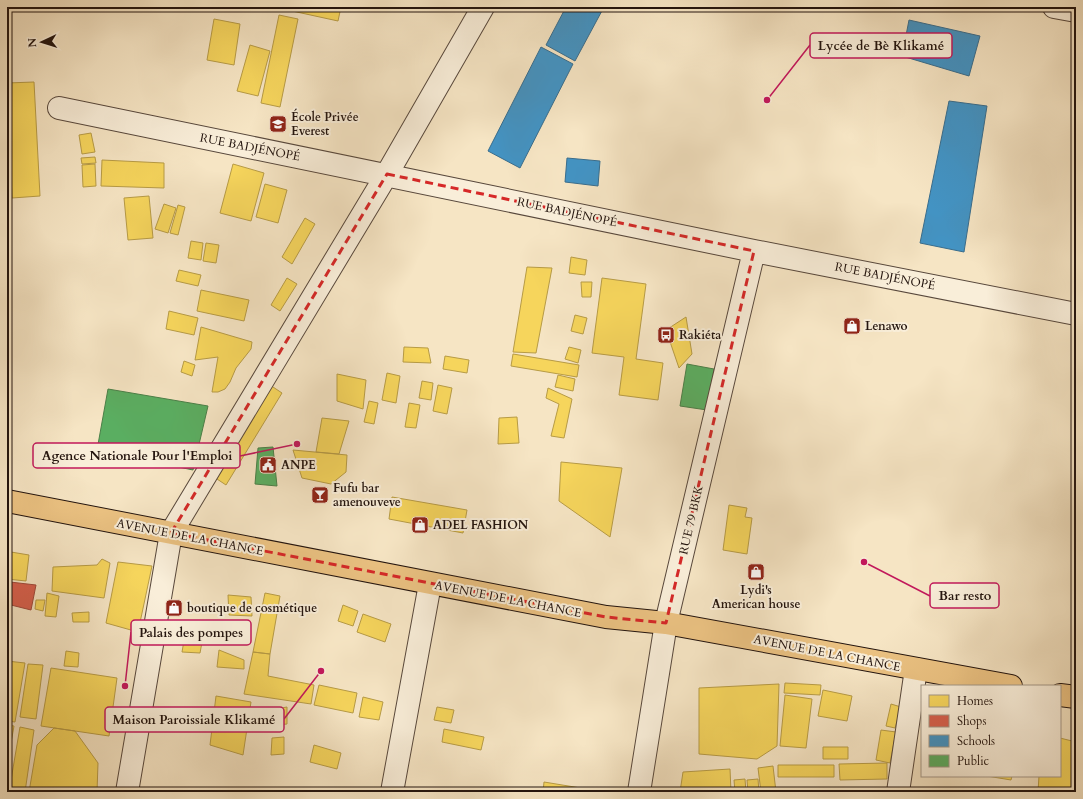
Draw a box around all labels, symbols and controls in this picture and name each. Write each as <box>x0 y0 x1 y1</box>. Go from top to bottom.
north arrow <box>22 22 62 62</box>
callout: Lycée de Bè Klikamé <box>810 33 952 58</box>
text: N <box>25 37 40 48</box>
text: Lycée de Bè Klikamé <box>818 37 944 55</box>
place label: École Privée Everest <box>291 108 359 139</box>
school or university icon: École Privée Everest <box>268 114 288 134</box>
street label: RUE BADJÉNOPÉ <box>199 128 302 165</box>
street label: RUE BADJÉNOPÉ <box>516 193 619 230</box>
street label: RUE BADJÉNOPÉ <box>834 257 937 294</box>
shop icon: Lenawo <box>842 316 862 336</box>
place label: Lenawo <box>865 318 907 334</box>
bus stop icon: Rakiéta <box>656 325 676 345</box>
place label: Rakiéta <box>679 327 721 343</box>
callout: Agence Nationale Pour l'Emploi <box>33 443 240 468</box>
text: Agence Nationale Pour l'Emploi <box>42 447 232 465</box>
public building icon: ANPE <box>258 455 278 475</box>
place label: ANPE <box>281 457 316 473</box>
place label: Fufu bar amenouveve <box>333 480 401 510</box>
street label: RUE 79 BKK <box>675 484 707 556</box>
bar icon: Fufu bar amenouveve <box>310 485 330 505</box>
street label: AVENUE DE LA CHANCE <box>115 515 265 559</box>
shop icon: ADEL FASHION <box>410 515 430 535</box>
place label: ADEL FASHION <box>433 517 529 533</box>
shop icon: Lydi's American house <box>746 562 766 582</box>
street label: AVENUE DE LA CHANCE <box>433 577 583 621</box>
place label: Lydi's American house <box>712 582 800 612</box>
callout: Bar resto <box>930 583 999 608</box>
text: Bar resto <box>939 587 992 605</box>
shop icon: boutique de cosmétique <box>164 598 184 618</box>
place label: boutique de cosmétique <box>187 600 317 616</box>
callout: Palais des pompes <box>131 620 251 645</box>
text: Palais des pompes <box>139 624 243 642</box>
street label: AVENUE DE LA CHANCE <box>752 631 902 675</box>
legend <box>921 685 1061 777</box>
text: Homes <box>957 693 993 709</box>
callout: Maison Paroissiale Klikamé <box>105 707 284 732</box>
text: Maison Paroissiale Klikamé <box>112 711 276 729</box>
text: Shops <box>957 713 986 729</box>
text: Schools <box>957 733 995 749</box>
text: Public <box>957 753 990 769</box>

